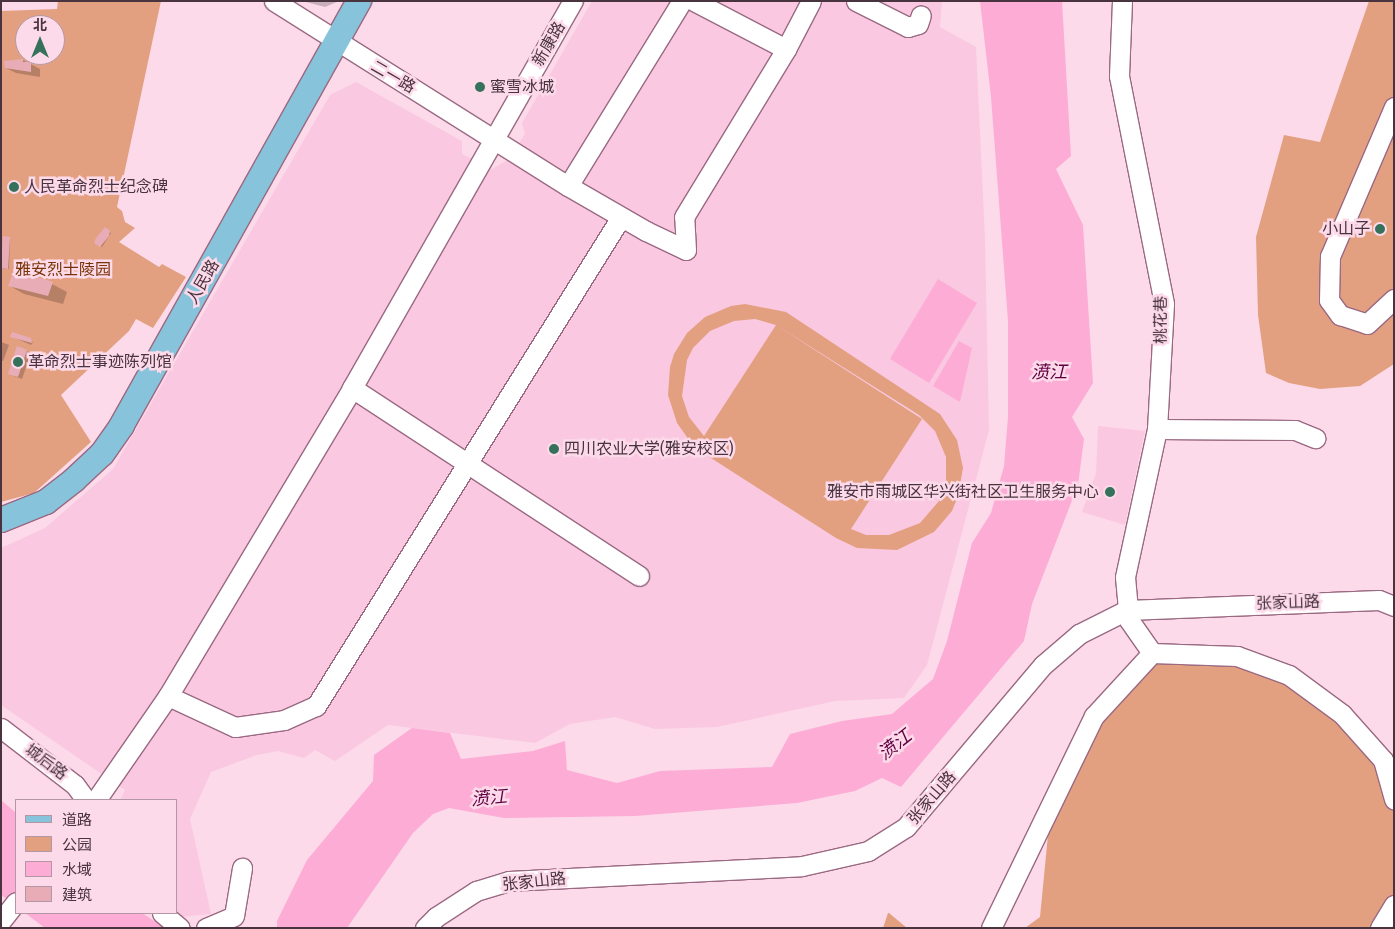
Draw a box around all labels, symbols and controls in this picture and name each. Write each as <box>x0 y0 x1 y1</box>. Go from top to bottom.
north arrow <box>15 15 65 65</box>
text: 北 <box>33 17 47 34</box>
street label: 新康路 <box>529 18 569 70</box>
street label: 二一路 <box>367 57 419 97</box>
place label: 蜜雪冰城 <box>490 77 554 97</box>
marker: 蜜雪冰城 <box>474 81 486 93</box>
place label: 人民革命烈士纪念碑 <box>24 177 168 197</box>
marker: 人民革命烈士纪念碑 <box>8 181 20 193</box>
place label: 小山子 <box>1322 219 1370 239</box>
marker: 小山子 <box>1374 223 1386 235</box>
street label: 人民路 <box>183 256 223 308</box>
park label: 雅安烈士陵园 <box>15 260 111 280</box>
street label: 桃花巷 <box>1151 296 1171 344</box>
place label: 革命烈士事迹陈列馆 <box>28 352 172 372</box>
marker: 革命烈士事迹陈列馆 <box>12 356 24 368</box>
water label: 𣸣江 <box>1031 361 1067 383</box>
place label: 四川农业大学(雅安校区) <box>564 439 733 459</box>
marker: 四川农业大学(雅安校区) <box>548 443 560 455</box>
place label: 雅安市雨城区华兴街社区卫生服务中心 <box>827 482 1099 502</box>
marker: 雅安市雨城区华兴街社区卫生服务中心 <box>1103 485 1117 499</box>
street label: 张家山路 <box>1256 592 1320 614</box>
water label: 𣸣江 <box>874 725 916 765</box>
street label: 城后路 <box>21 740 71 784</box>
street label: 张家山路 <box>904 768 960 828</box>
water label: 𣸣江 <box>470 786 508 810</box>
legend <box>15 799 178 914</box>
text: 道路 <box>62 811 92 829</box>
text: 公园 <box>62 836 92 854</box>
text: 水域 <box>62 861 92 879</box>
street label: 张家山路 <box>501 869 567 895</box>
text: 建筑 <box>62 886 92 904</box>

